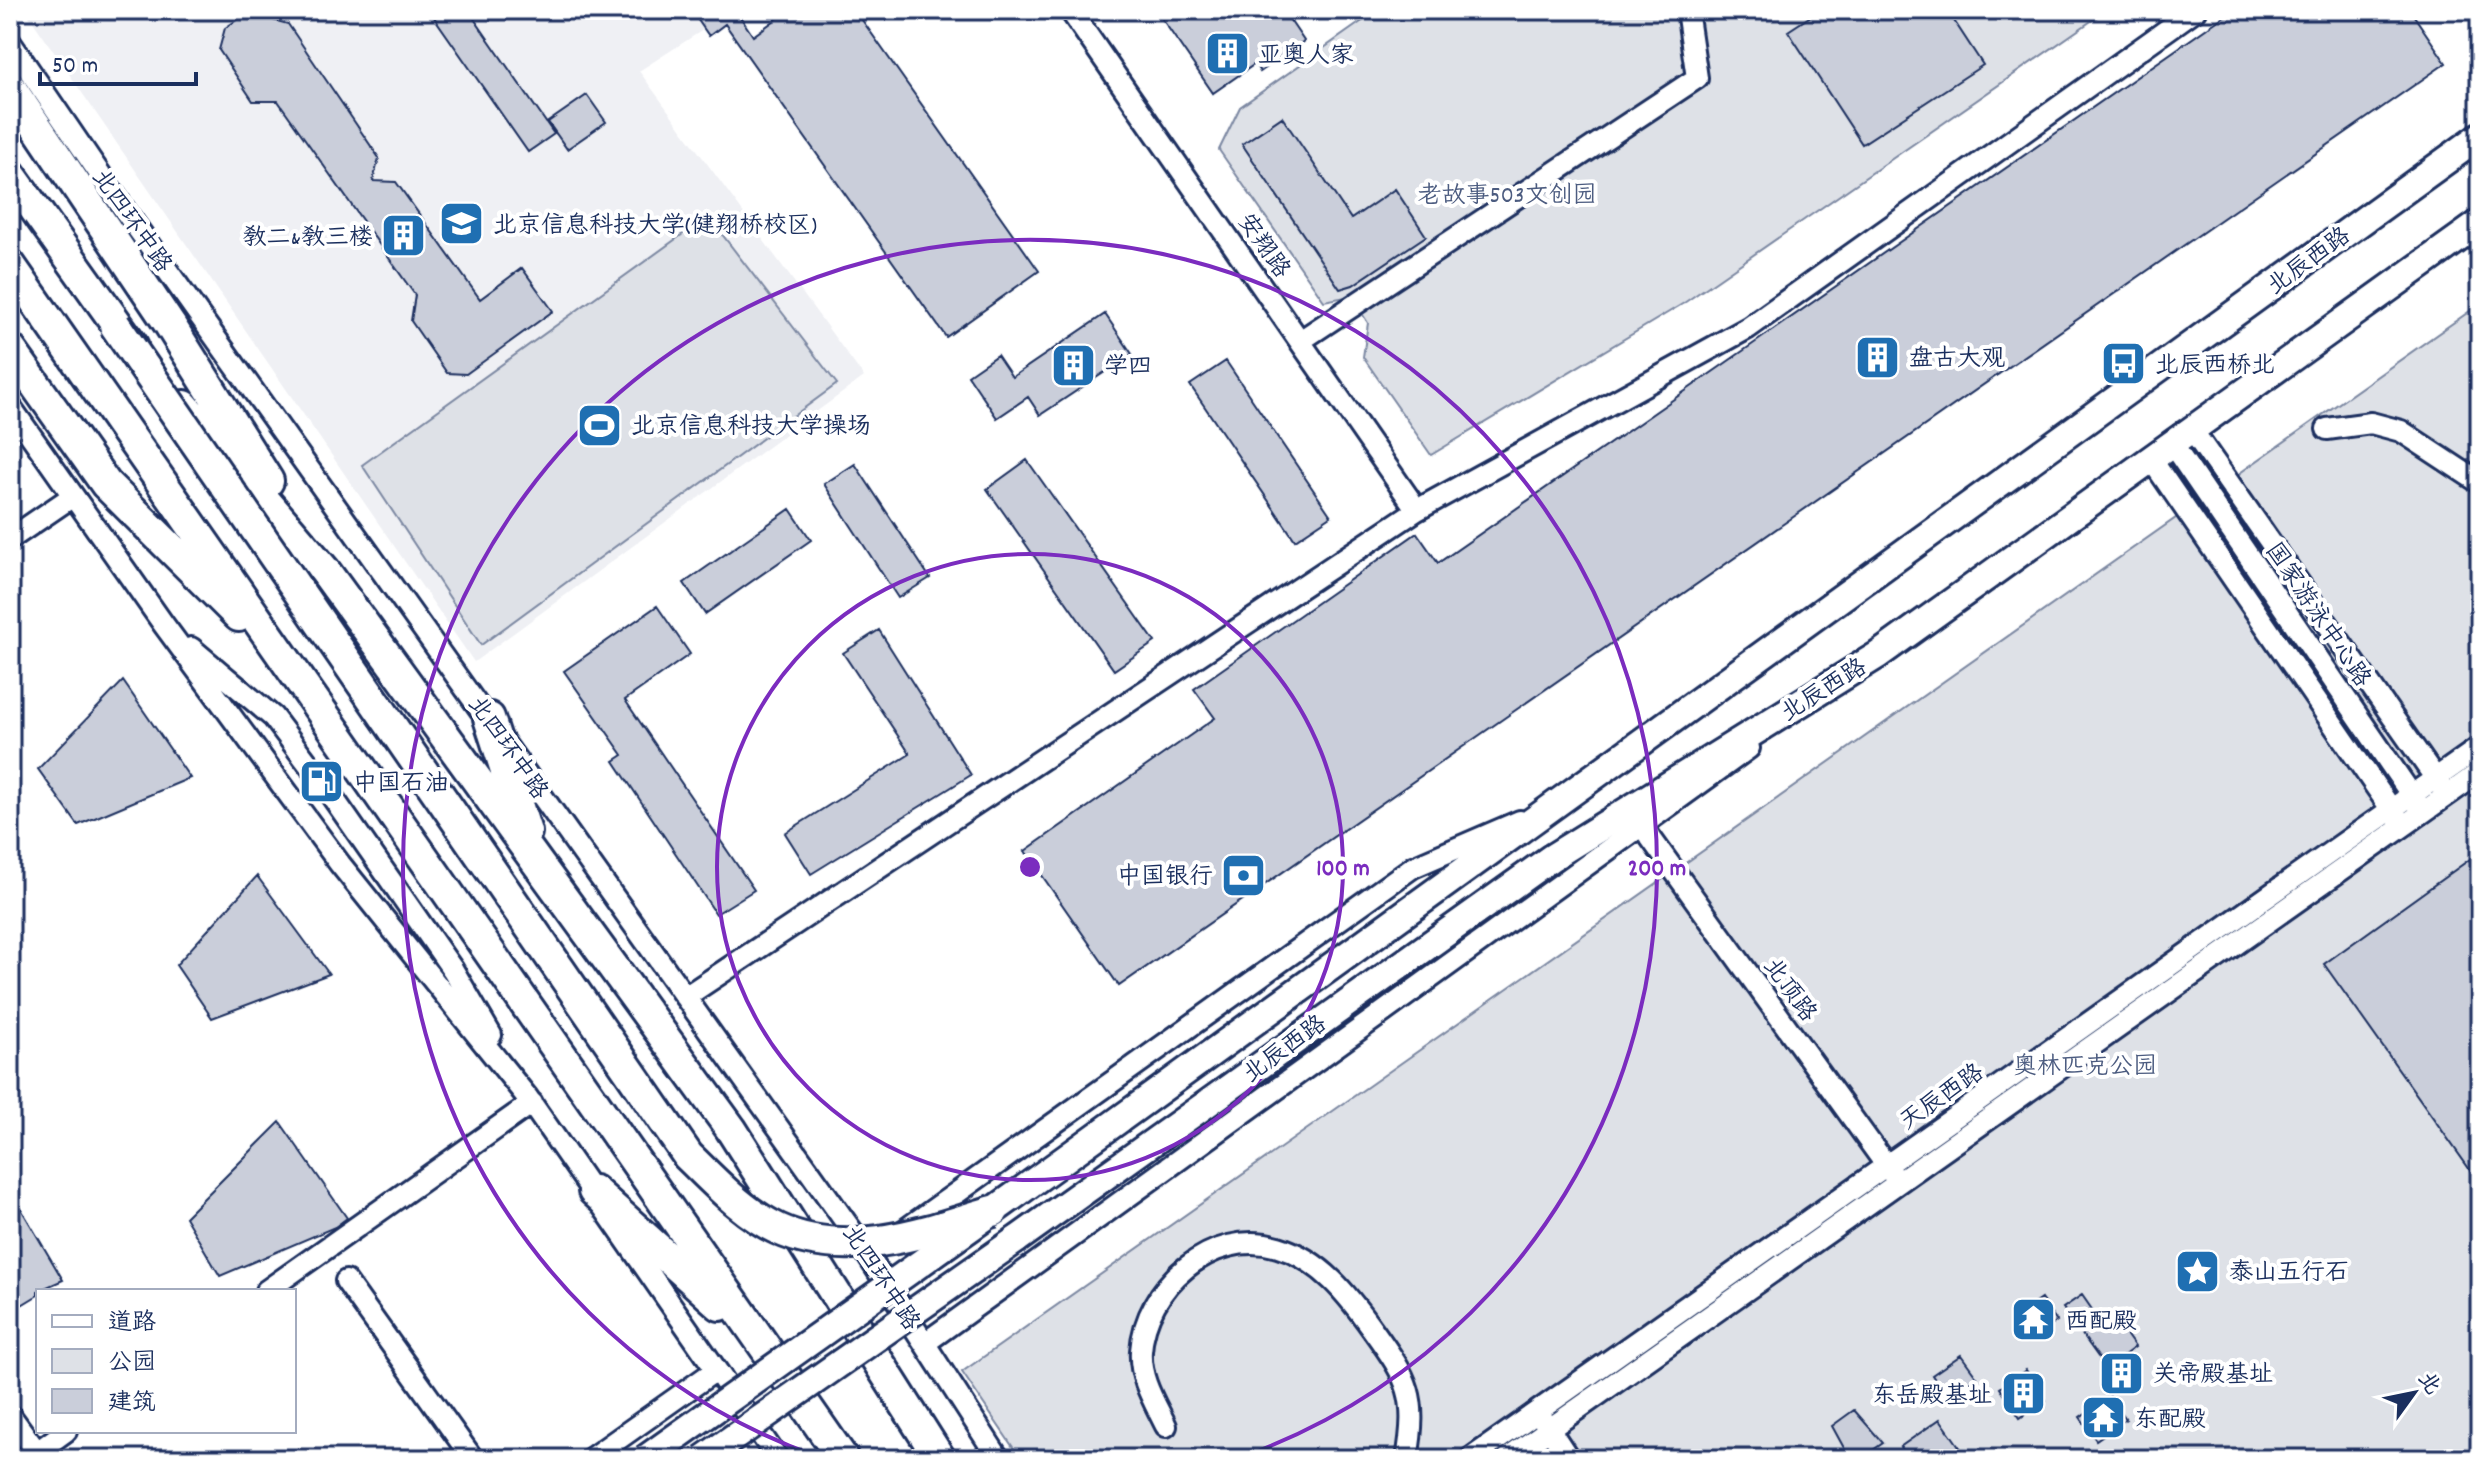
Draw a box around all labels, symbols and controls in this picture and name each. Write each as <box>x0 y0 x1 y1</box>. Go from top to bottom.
building icon: 亚奥人家 <box>1203 30 1251 78</box>
scale bar <box>40 36 196 86</box>
place label: 亚奥人家 <box>1258 40 1354 74</box>
text: 50 m <box>52 50 98 84</box>
street label: 北四环中路 <box>82 163 179 281</box>
park label: 老故事503文创园 <box>1418 180 1596 214</box>
school or university icon: 北京信息科技大学(健翔桥校区) <box>438 200 486 248</box>
street label: 安翔路 <box>1228 207 1297 286</box>
place label: 北京信息科技大学(健翔桥校区) <box>493 210 817 244</box>
building icon: 教二&教三楼 <box>380 212 428 260</box>
street label: 北辰西路 <box>2261 220 2359 304</box>
place label: 教二&教三楼 <box>242 222 373 256</box>
building icon: 盘古大观 <box>1854 333 1902 381</box>
bus stop icon: 北辰西桥北 <box>2100 340 2148 388</box>
building icon: 学四 <box>1049 341 1097 389</box>
place label: 盘古大观 <box>1909 343 2005 377</box>
place label: 北辰西桥北 <box>2155 350 2275 384</box>
place label: 学四 <box>1104 351 1152 385</box>
sports icon: 北京信息科技大学操场 <box>576 401 624 449</box>
place label: 北京信息科技大学操场 <box>631 411 871 445</box>
street label: 国家游泳中心路 <box>2255 537 2378 695</box>
street label: 北辰西路 <box>1775 652 1874 731</box>
street label: 北四环中路 <box>458 690 555 808</box>
fuel station icon: 中国石油 <box>298 758 346 806</box>
place label: 中国石油 <box>353 768 449 802</box>
bank icon: 中国银行 <box>1220 851 1268 899</box>
centre of rings <box>1016 853 1044 881</box>
text: 100 m <box>1316 853 1370 887</box>
text: 200 m <box>1628 853 1686 887</box>
place label: 中国银行 <box>1117 861 1213 895</box>
street label: 北顶路 <box>1754 952 1823 1030</box>
street label: 北辰西路 <box>1237 1008 1335 1092</box>
park label: 奥林匹克公园 <box>2013 1051 2157 1085</box>
street label: 天辰西路 <box>1894 1057 1992 1140</box>
street label: 北四环中路 <box>833 1219 926 1338</box>
place icon: 泰山五行石 <box>2174 1247 2222 1295</box>
place label: 泰山五行石 <box>2229 1257 2349 1291</box>
legend <box>36 1289 296 1433</box>
temple icon: 西配殿 <box>2010 1296 2058 1344</box>
place label: 西配殿 <box>2065 1306 2137 1340</box>
text: 道路 <box>108 1307 156 1341</box>
text: 公园 <box>108 1347 156 1381</box>
building icon: 关帝殿基址 <box>2098 1349 2146 1397</box>
north arrow <box>2374 1353 2454 1433</box>
place label: 关帝殿基址 <box>2153 1359 2273 1393</box>
text: 北 <box>2409 1366 2447 1402</box>
building icon: 东岳殿基址 <box>1999 1370 2047 1418</box>
place label: 东岳殿基址 <box>1872 1380 1992 1414</box>
text: 建筑 <box>108 1387 156 1421</box>
temple icon: 东配殿 <box>2079 1394 2127 1442</box>
place label: 东配殿 <box>2134 1404 2206 1438</box>

